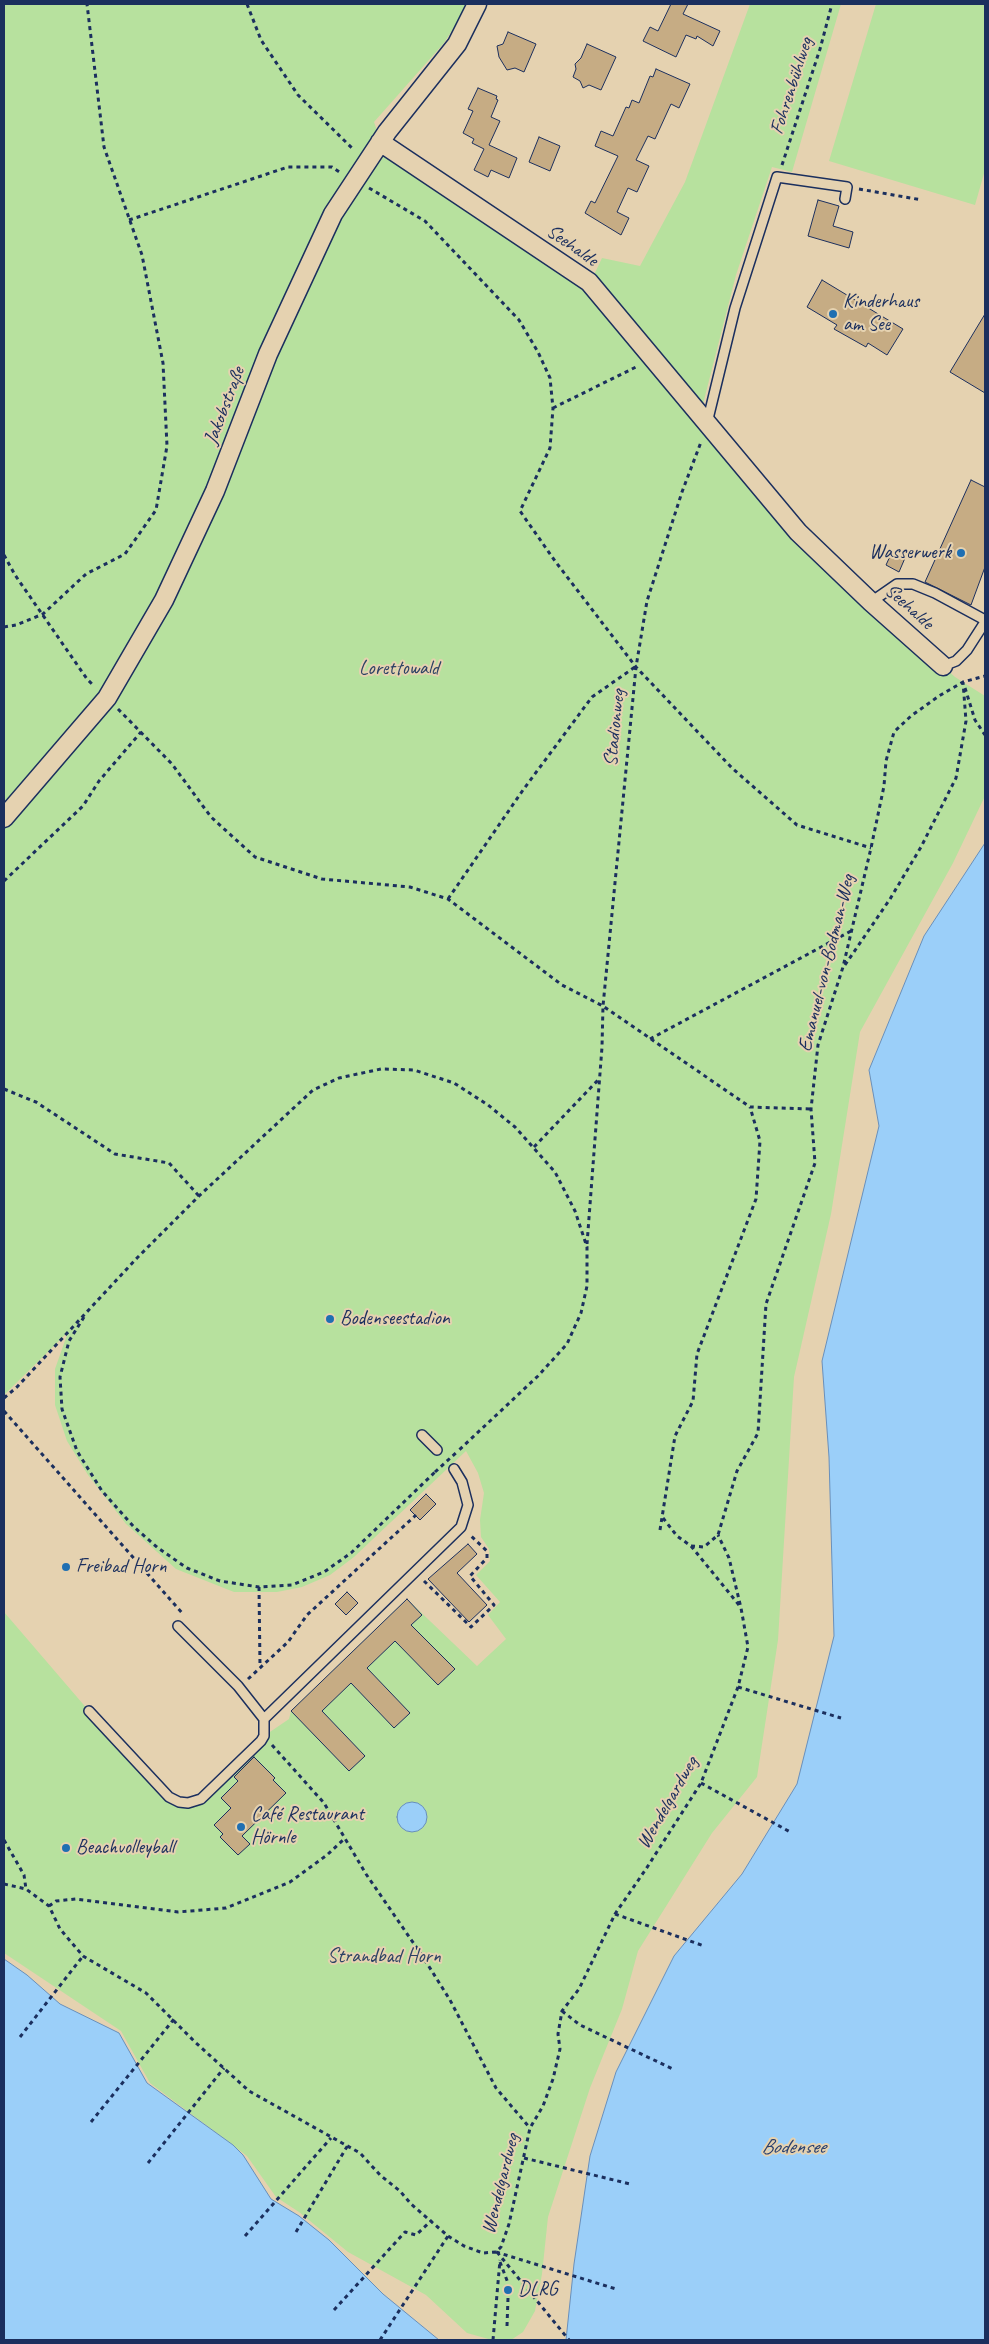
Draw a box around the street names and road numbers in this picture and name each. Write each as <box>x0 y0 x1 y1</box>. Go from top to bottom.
street label: Fohrenbühlweg <box>765 35 819 137</box>
street label: Seehalde <box>542 220 602 272</box>
street label: Jakobstraße <box>199 364 251 448</box>
street label: Seehalde <box>880 579 938 635</box>
street label: Stadionweg <box>599 688 631 768</box>
street label: Emanuel-von-Bodman-Weg <box>793 872 861 1054</box>
street label: Wendelgardweg <box>632 1753 704 1853</box>
street label: Wendelgardweg <box>477 2132 525 2236</box>

